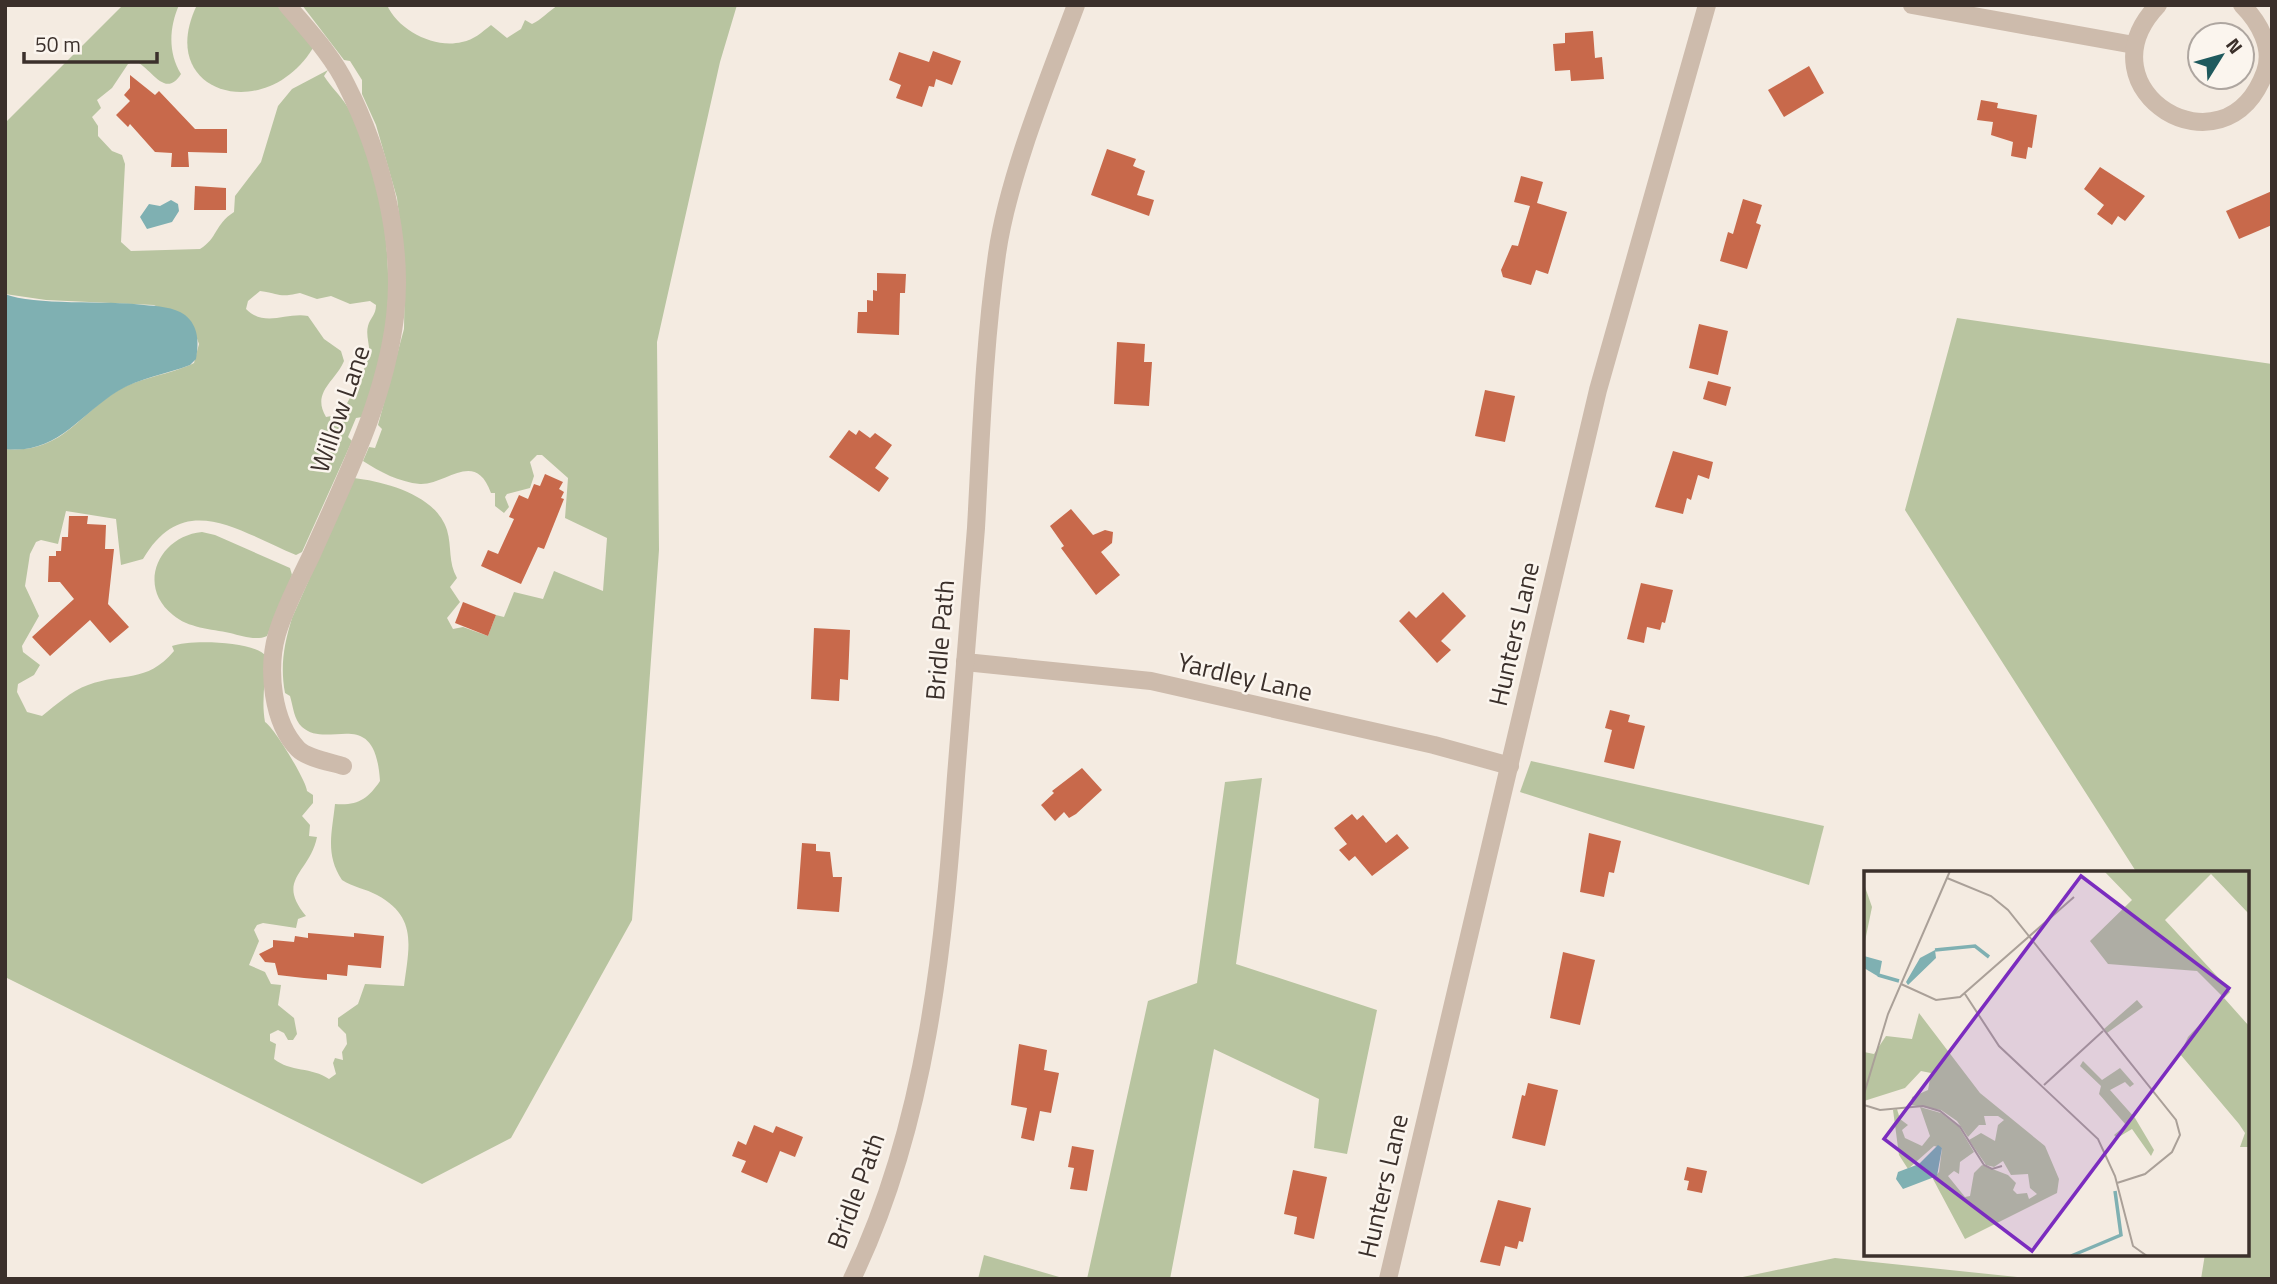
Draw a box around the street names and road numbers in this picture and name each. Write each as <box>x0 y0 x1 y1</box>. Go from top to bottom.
street label: Willow Lane <box>300 340 380 478</box>
street label: Hunters Lane <box>1478 558 1549 710</box>
street label: Bridle Path <box>915 578 964 702</box>
street label: Yardley Lane <box>1174 642 1316 711</box>
street label: Hunters Lane <box>1347 1110 1418 1262</box>
street label: Bridle Path <box>817 1127 894 1254</box>

